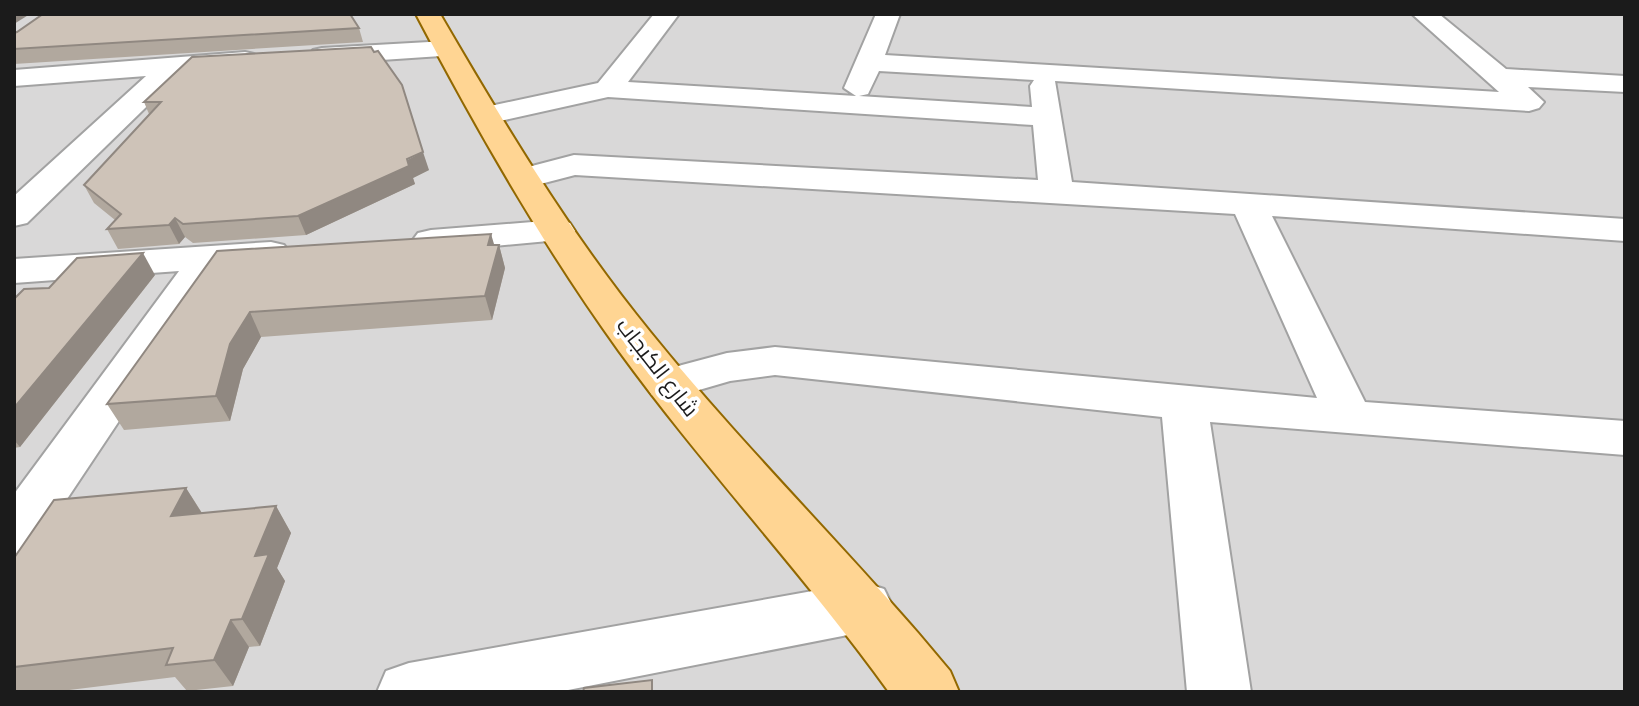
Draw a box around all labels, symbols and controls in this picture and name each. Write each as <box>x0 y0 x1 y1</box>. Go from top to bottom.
street label: شارع الكبجاب <box>610 313 705 423</box>

